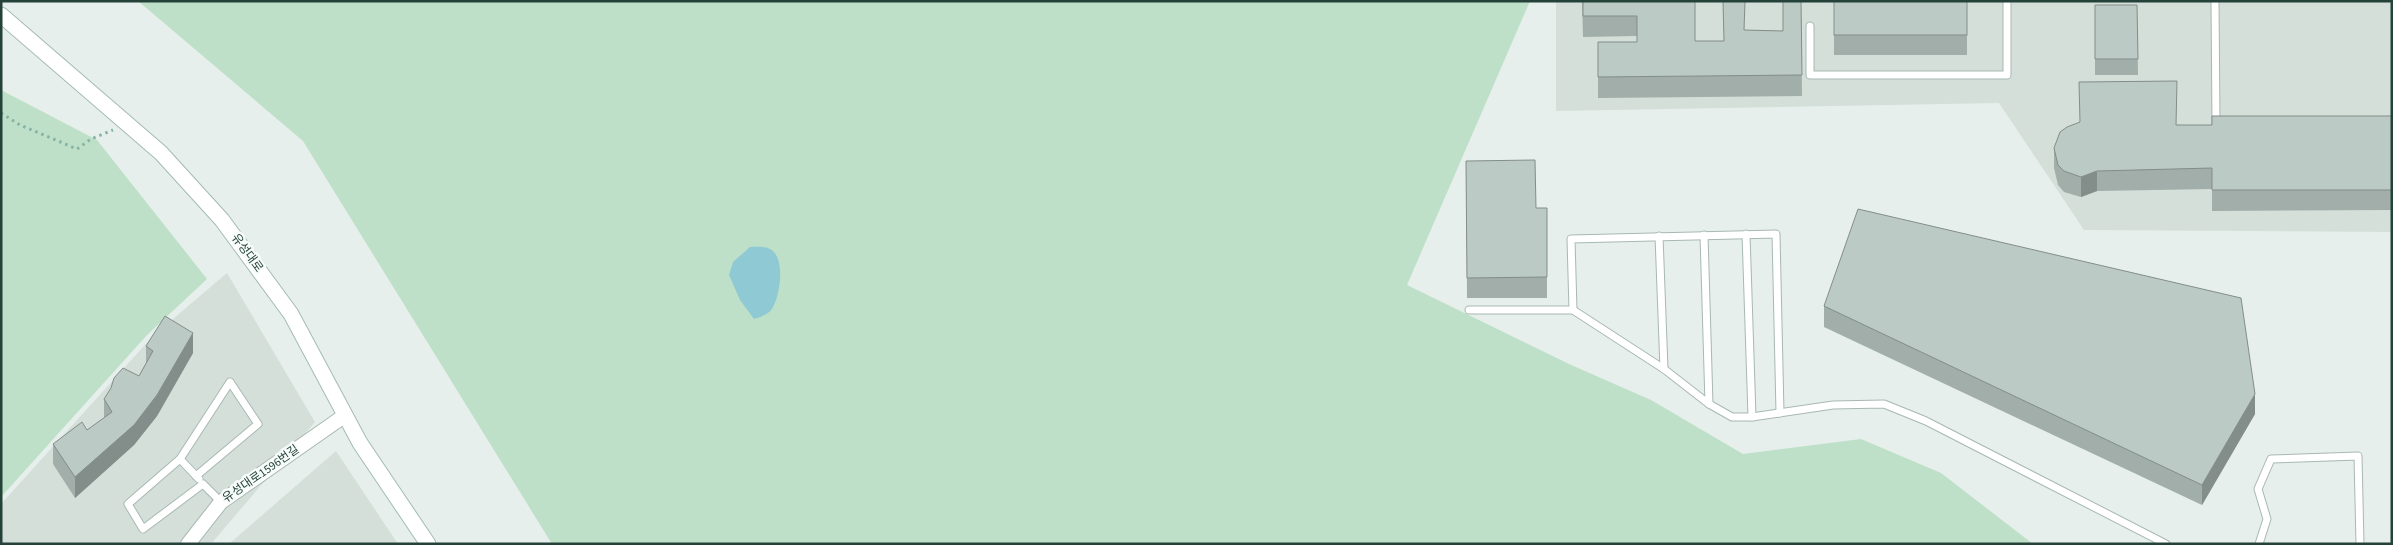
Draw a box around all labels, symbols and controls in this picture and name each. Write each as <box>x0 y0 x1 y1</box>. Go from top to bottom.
street label: 유성대로 <box>227 230 267 276</box>
street label: 유성대로1596번길 <box>219 441 303 507</box>

